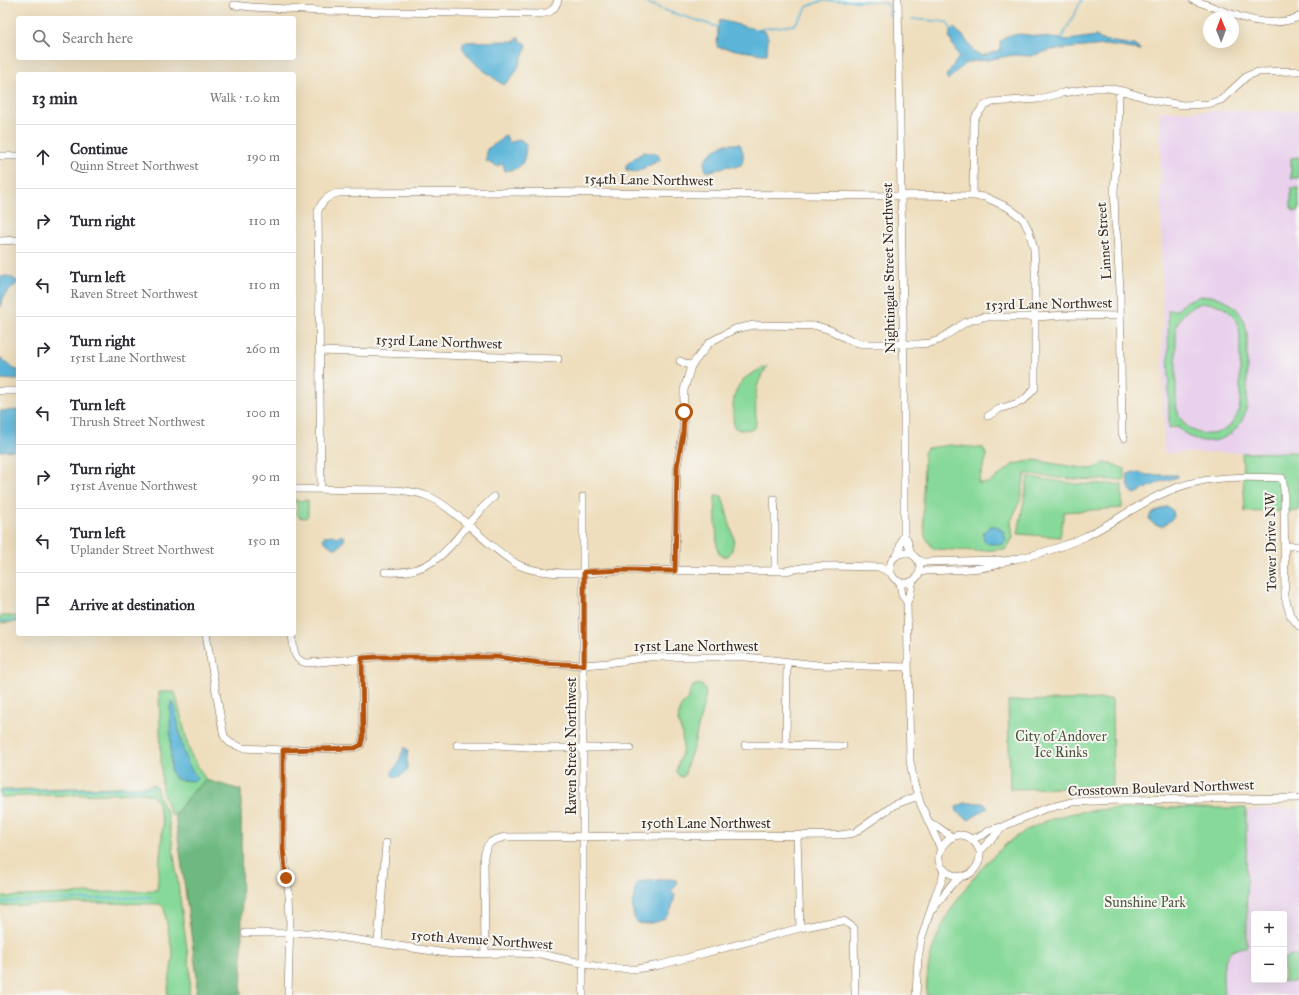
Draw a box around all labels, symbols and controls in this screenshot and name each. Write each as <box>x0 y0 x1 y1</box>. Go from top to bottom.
north arrow <box>1203 12 1239 48</box>
search box <box>16 16 296 60</box>
icon: search <box>30 27 52 49</box>
text: Search here <box>62 29 133 47</box>
text: 13 min <box>32 88 77 109</box>
text: Walk · 1.0 km <box>210 90 280 106</box>
text: Continue <box>70 140 128 158</box>
icon: ahead <box>32 146 54 168</box>
text: 190 m <box>247 149 280 165</box>
text: Quinn Street Northwest <box>70 158 199 174</box>
street label: 154th Lane Northwest <box>584 170 714 190</box>
street label: Nightingale Street Northwest <box>879 183 899 353</box>
street label: Linnet Street <box>1093 202 1115 280</box>
icon: right <box>32 210 54 232</box>
text: Turn right <box>70 212 135 230</box>
text: 110 m <box>248 213 280 229</box>
text: Turn left <box>70 268 126 286</box>
icon: left <box>32 274 54 296</box>
text: 110 m <box>248 277 280 293</box>
text: Raven Street Northwest <box>70 286 198 302</box>
street label: 153rd Lane Northwest <box>985 294 1113 314</box>
street label: 153rd Lane Northwest <box>375 331 503 353</box>
text: Turn right <box>70 332 135 350</box>
icon: right <box>32 338 54 360</box>
text: 260 m <box>246 341 280 357</box>
text: 151st Lane Northwest <box>70 350 186 366</box>
text: Turn left <box>70 396 126 414</box>
icon: left <box>32 402 54 424</box>
route start <box>675 403 693 421</box>
text: 100 m <box>246 405 280 421</box>
text: Thrush Street Northwest <box>70 414 205 430</box>
text: Turn right <box>70 460 135 478</box>
icon: right <box>32 466 54 488</box>
text: 90 m <box>252 469 280 485</box>
text: 151st Avenue Northwest <box>70 478 197 494</box>
street label: Tower Drive NW <box>1262 492 1280 592</box>
text: Turn left <box>70 524 126 542</box>
icon: left <box>32 530 54 552</box>
text: 150 m <box>248 533 280 549</box>
text: Uplander Street Northwest <box>70 542 214 558</box>
icon: arrive <box>32 594 54 616</box>
text: Arrive at destination <box>70 596 195 614</box>
street label: 151st Lane Northwest <box>634 638 758 655</box>
street label: Raven Street Northwest <box>563 677 580 815</box>
park label: City of Andover Ice Rinks <box>1015 728 1107 761</box>
street label: Crosstown Boulevard Northwest <box>1067 776 1255 800</box>
street label: 150th Lane Northwest <box>641 815 771 832</box>
route end <box>277 869 295 887</box>
park label: Sunshine Park <box>1104 894 1186 911</box>
map controls <box>1251 911 1287 983</box>
button: + <box>1251 911 1287 947</box>
street label: 150th Avenue Northwest <box>410 927 554 953</box>
button: − <box>1251 947 1287 983</box>

